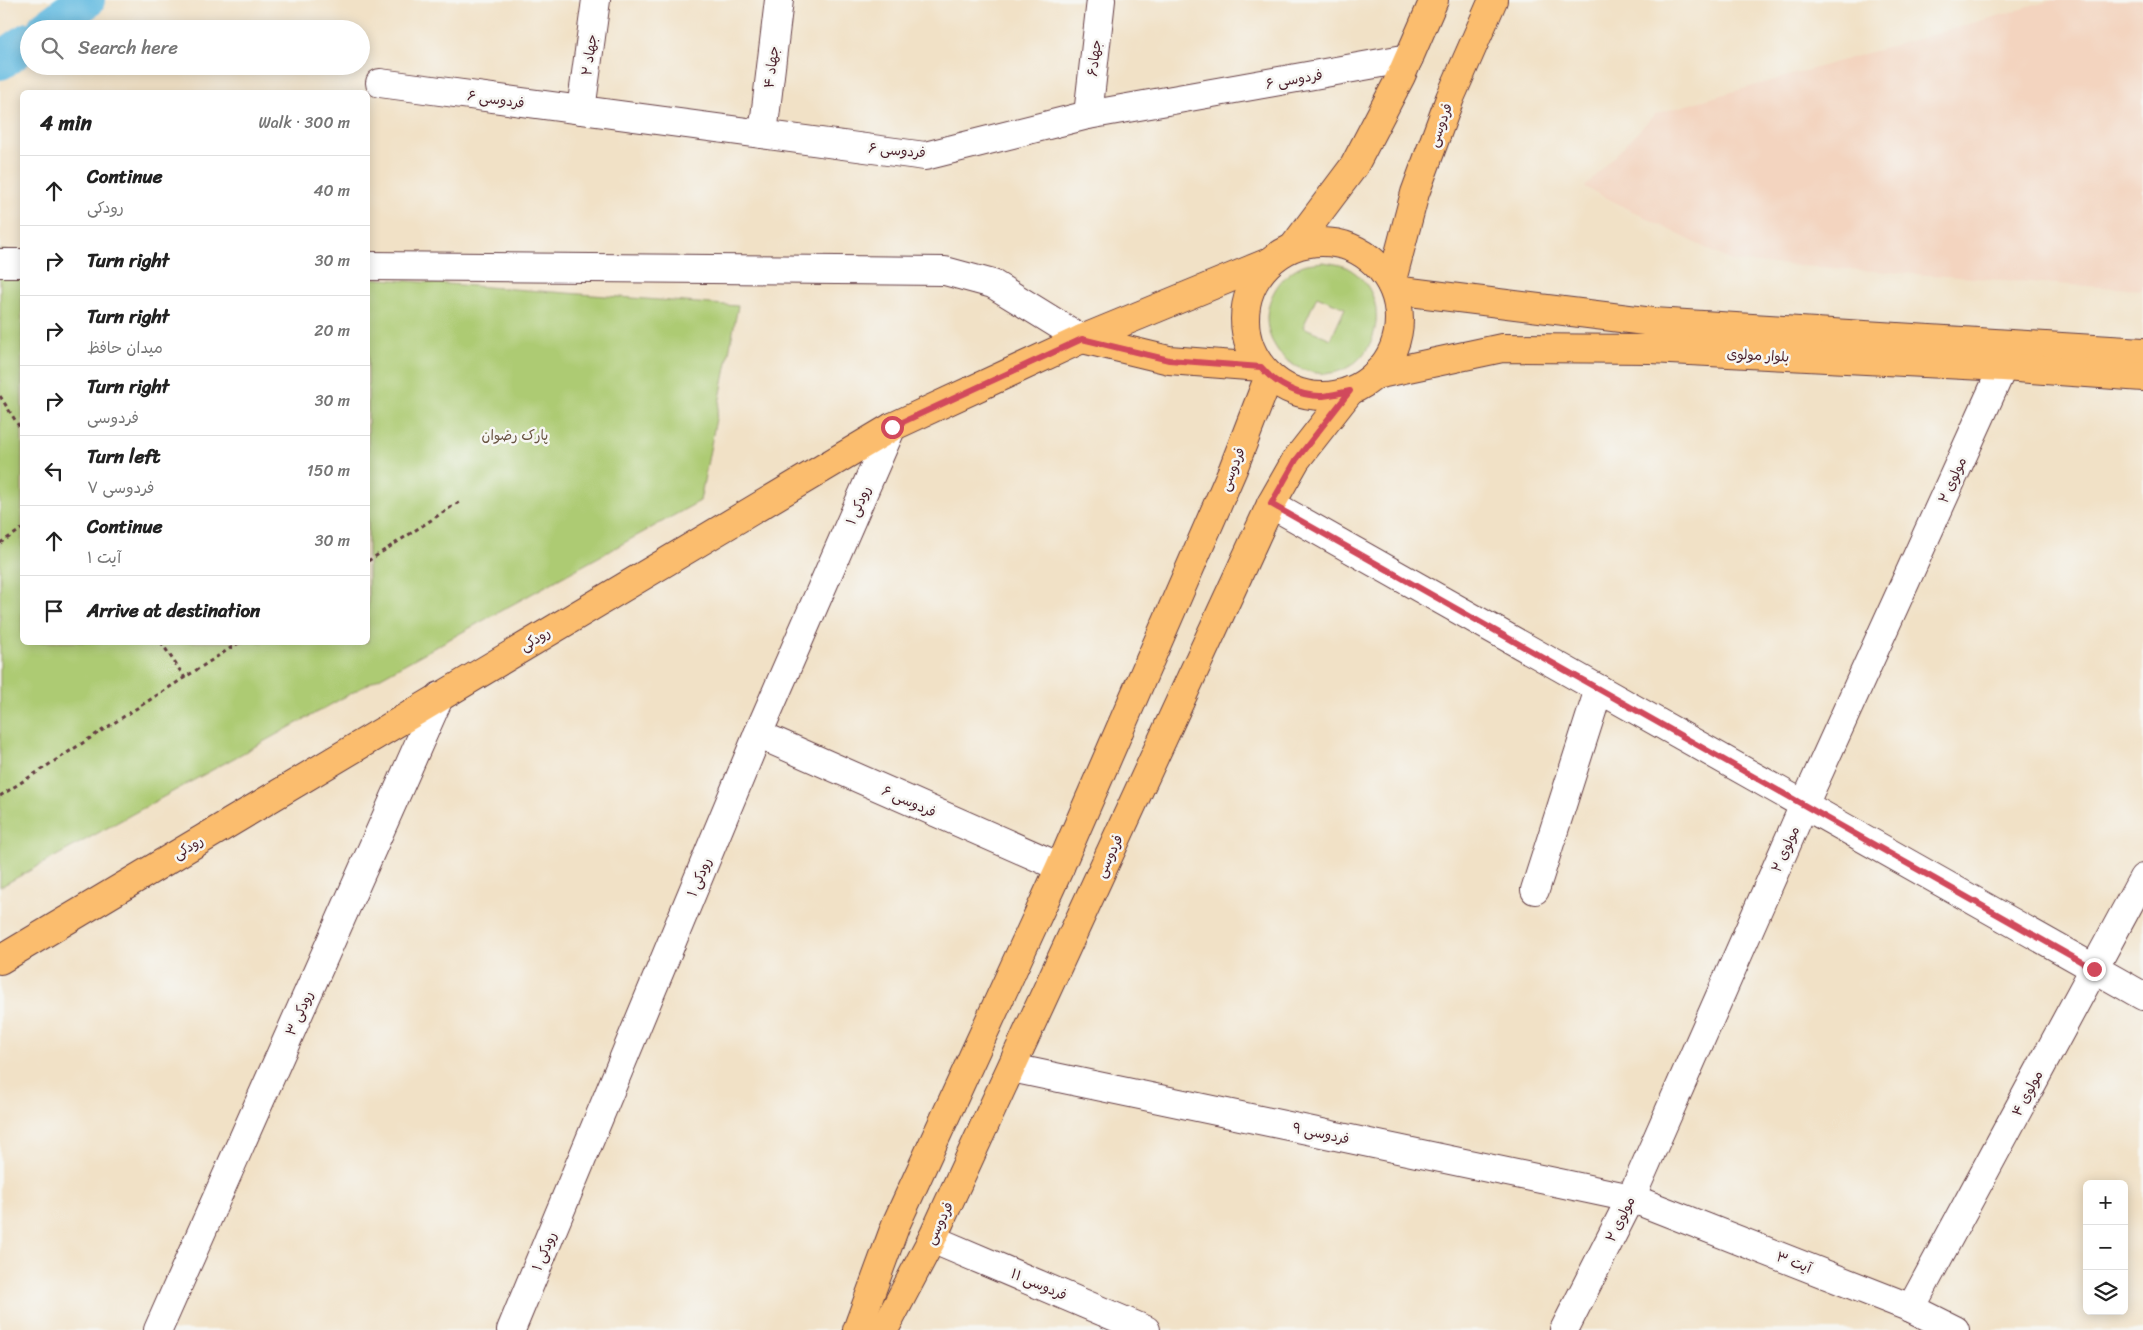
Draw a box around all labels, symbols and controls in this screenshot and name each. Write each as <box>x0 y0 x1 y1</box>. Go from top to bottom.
search box <box>20 20 370 75</box>
text: Search here <box>78 31 178 64</box>
street label: جهاد ۲ <box>574 33 605 77</box>
icon: search <box>38 34 66 62</box>
street label: جهاد۶ <box>1080 38 1109 78</box>
street label: جهاد ۴ <box>756 44 787 90</box>
street label: فردوسی ۶ <box>1264 62 1325 97</box>
street label: فردوسی ۶ <box>466 83 526 116</box>
street label: فردوسی <box>1421 100 1460 151</box>
text: 4 min <box>40 104 92 142</box>
text: Walk · 300 m <box>259 108 350 137</box>
street label: فردوسی ۶ <box>867 136 927 165</box>
text: Continue <box>87 160 163 193</box>
text: 40 m <box>313 176 350 205</box>
icon: ahead <box>40 177 68 205</box>
text: رودکی <box>87 193 124 222</box>
text: Turn right <box>87 244 169 277</box>
text: 30 m <box>315 246 350 275</box>
icon: right <box>40 247 68 275</box>
text: Turn right <box>87 300 169 333</box>
text: 20 m <box>314 316 350 345</box>
icon: right <box>40 317 68 345</box>
text: میدان حافظ <box>87 333 163 362</box>
street label: بلوار مولوی <box>1726 341 1790 370</box>
text: Turn right <box>87 370 169 403</box>
text: 30 m <box>315 386 350 415</box>
icon: right <box>40 387 68 415</box>
text: فردوسی <box>87 403 139 432</box>
route start <box>881 416 904 439</box>
park label: پارک رضوان <box>482 423 548 448</box>
text: Turn left <box>87 440 160 473</box>
street label: فردوسی <box>1212 443 1253 495</box>
street label: مولوی ۲ <box>1931 453 1974 507</box>
text: 150 m <box>307 456 350 485</box>
icon: left <box>40 457 68 485</box>
text: فردوسی ۷ <box>87 473 154 502</box>
street label: رودکی ۱ <box>839 481 878 529</box>
text: Continue <box>87 510 163 543</box>
text: 30 m <box>315 526 350 555</box>
icon: ahead <box>40 527 68 555</box>
text: آیت ۱ <box>87 543 121 572</box>
text: Arrive at destination <box>87 594 260 627</box>
icon: arrive <box>40 597 68 625</box>
street label: رودکی <box>515 620 556 658</box>
street label: فردوسی ۶ <box>877 778 940 825</box>
street label: مولوی ۲ <box>1764 822 1807 876</box>
street label: رودکی <box>168 828 209 866</box>
street label: فردوسی <box>1089 830 1130 882</box>
street label: رودکی ۱ <box>680 853 719 901</box>
route end <box>2083 958 2106 981</box>
street label: رودکی ۳ <box>278 986 321 1040</box>
street label: مولوی ۴ <box>2005 1065 2050 1121</box>
street label: فردوسی ۹ <box>1290 1115 1352 1152</box>
map controls <box>2083 1180 2128 1315</box>
button: + <box>2083 1180 2128 1225</box>
street label: مولوی ۲ <box>1599 1192 1642 1247</box>
street label: فردوسی <box>918 1197 961 1249</box>
button: − <box>2083 1225 2128 1270</box>
street label: رودکی ۱ <box>525 1227 564 1275</box>
street label: آیت ۳ <box>1772 1244 1816 1281</box>
street label: فردوسی ۱۱ <box>1007 1261 1071 1308</box>
button: layers <box>2083 1270 2128 1315</box>

